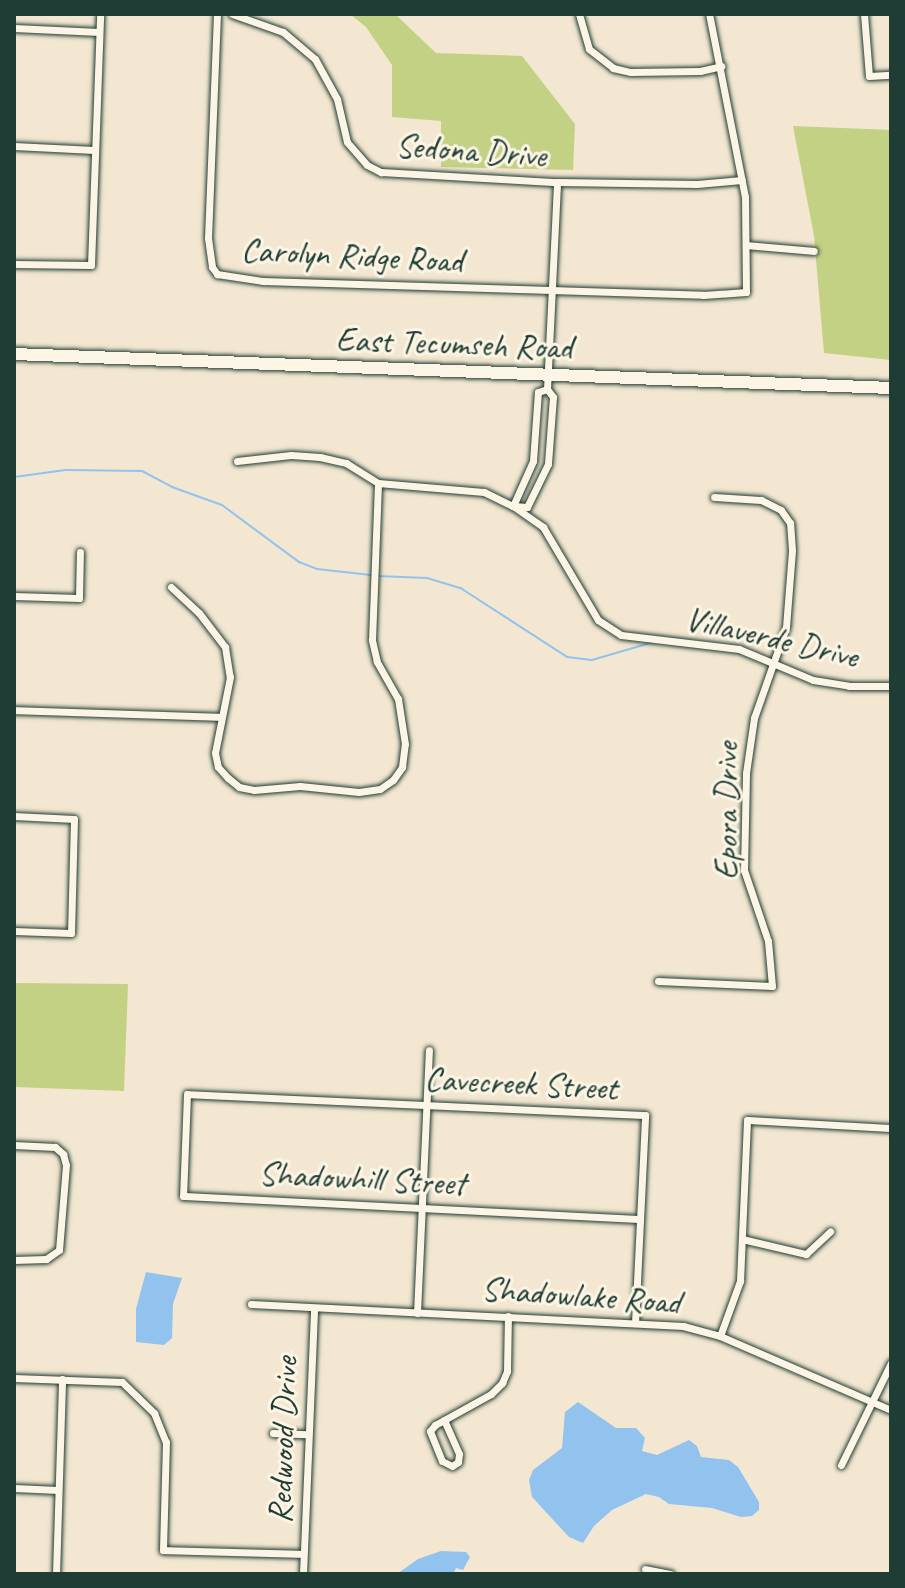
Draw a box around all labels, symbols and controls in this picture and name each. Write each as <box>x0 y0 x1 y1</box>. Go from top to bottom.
street label: Sedona Drive <box>394 124 548 176</box>
street label: Carolyn Ridge Road <box>240 229 464 281</box>
street label: East Tecumseh Road <box>335 318 573 368</box>
street label: Villaverde Drive <box>681 597 863 677</box>
street label: Epora Drive <box>706 742 746 880</box>
street label: Cavecreek Street <box>423 1058 619 1108</box>
street label: Shadowhill Street <box>258 1152 466 1204</box>
street label: Shadowlake Road <box>480 1268 682 1322</box>
street label: Redwood Drive <box>259 1356 305 1524</box>

